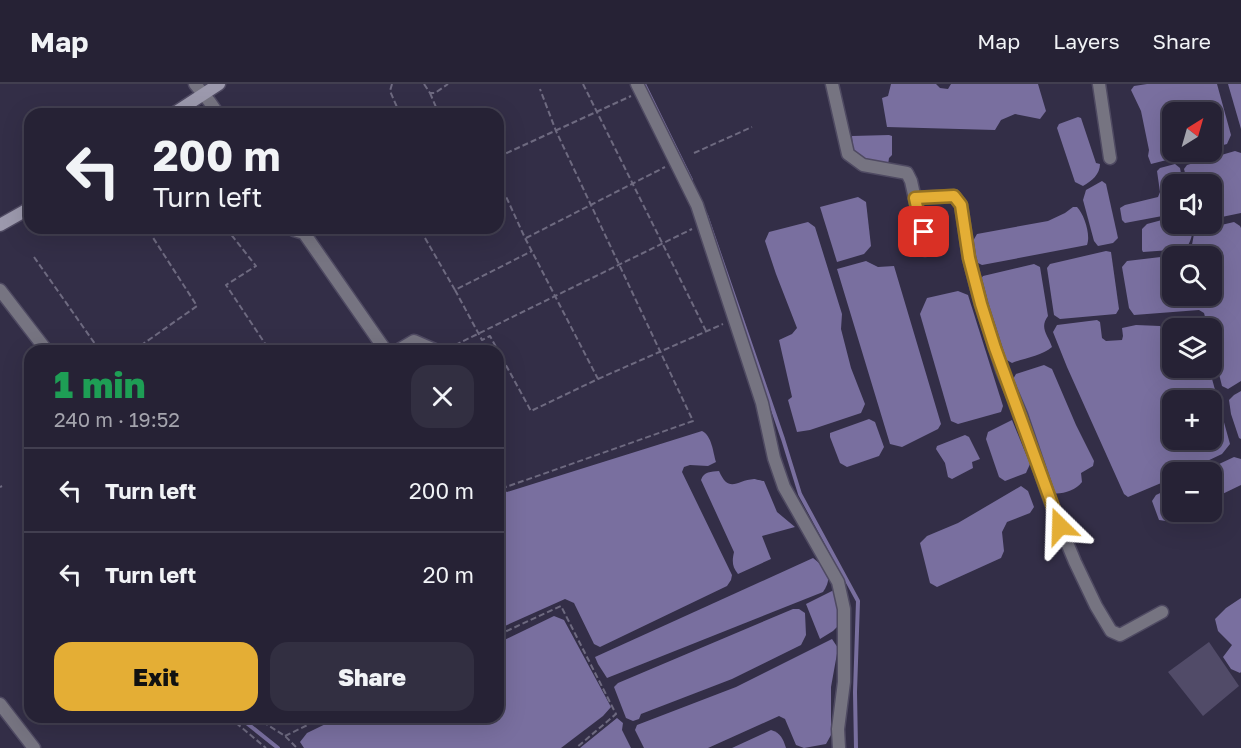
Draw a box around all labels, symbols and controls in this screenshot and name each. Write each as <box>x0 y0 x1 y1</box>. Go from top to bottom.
text: Map <box>30 25 88 58</box>
text: Map <box>977 28 1020 54</box>
text: Layers <box>1053 28 1120 54</box>
text: Share <box>1153 28 1211 54</box>
north arrow <box>1162 102 1222 162</box>
map controls <box>1162 102 1222 522</box>
text: 200 m <box>153 130 280 180</box>
icon: left <box>54 132 132 210</box>
button: sound <box>1162 174 1222 234</box>
text: Turn left <box>153 181 262 213</box>
pin <box>898 206 949 257</box>
icon: arrive <box>907 215 940 248</box>
button: search <box>1162 246 1222 306</box>
button: layers <box>1162 318 1222 378</box>
text: 1 min <box>54 363 145 406</box>
button: close <box>411 365 474 428</box>
button: + <box>1162 390 1222 450</box>
text: 240 m · 19:52 <box>54 407 180 431</box>
button: − <box>1162 462 1222 522</box>
icon: left <box>54 474 87 507</box>
text: Turn left <box>105 477 196 504</box>
text: 200 m <box>409 477 474 504</box>
position arrow <box>1028 494 1092 558</box>
icon: left <box>54 558 87 591</box>
text: Turn left <box>105 561 196 588</box>
text: 20 m <box>423 561 474 588</box>
button: Exit <box>54 642 258 711</box>
button: Share <box>270 642 474 711</box>

